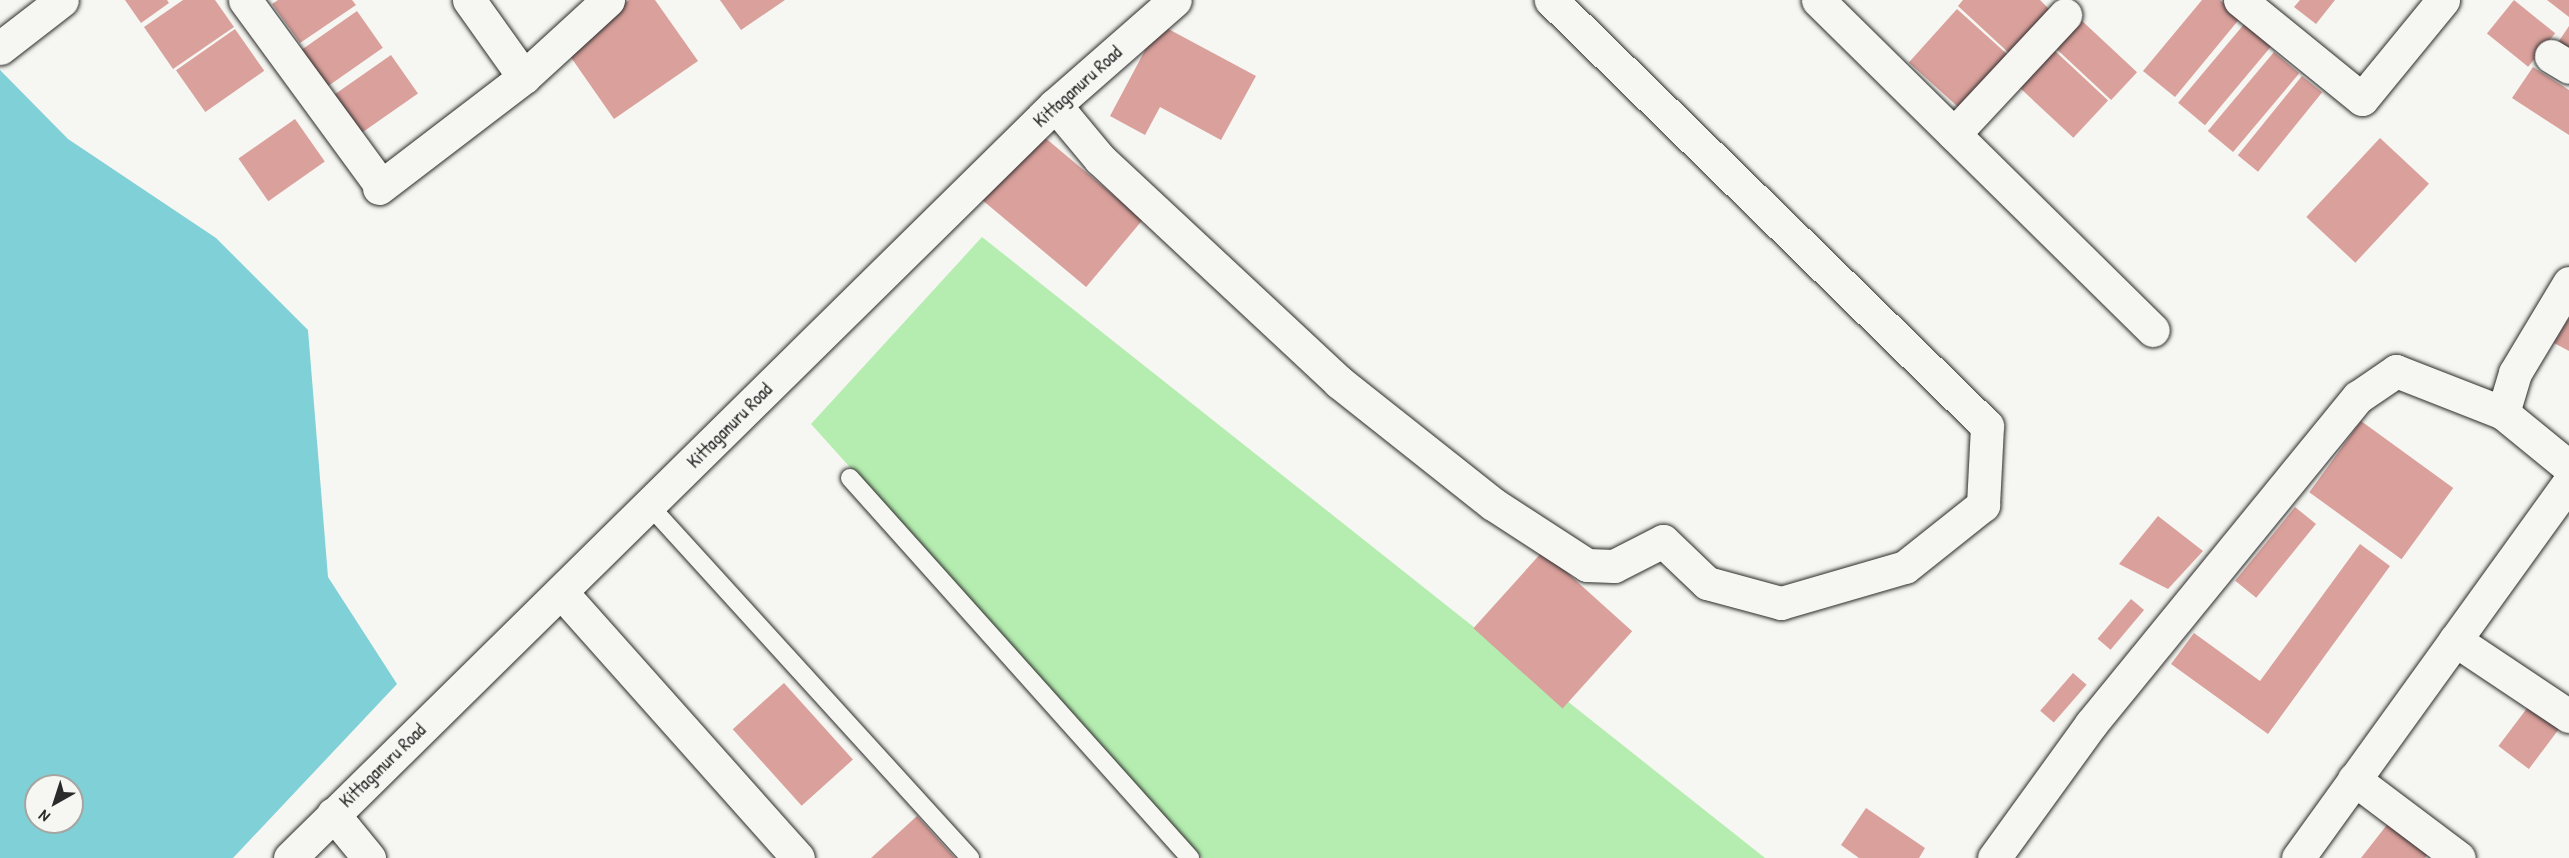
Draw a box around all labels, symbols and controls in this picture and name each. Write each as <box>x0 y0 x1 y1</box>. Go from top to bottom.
street label: Kittaganuru Road <box>1030 42 1126 132</box>
street label: Kittaganuru Road <box>683 379 777 473</box>
street label: Kittaganuru Road <box>336 720 430 812</box>
north arrow <box>24 774 84 834</box>
text: N <box>34 805 54 828</box>

